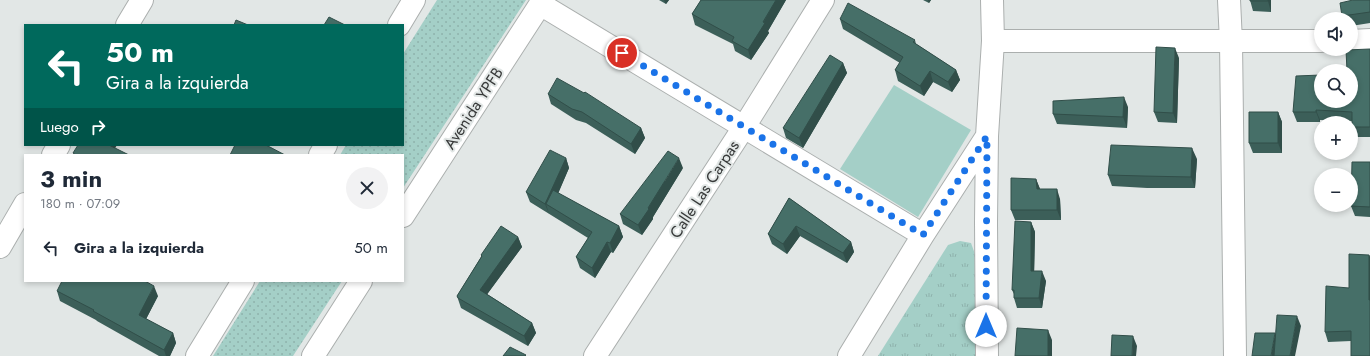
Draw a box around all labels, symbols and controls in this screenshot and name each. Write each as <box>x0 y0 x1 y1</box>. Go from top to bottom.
map controls <box>1314 12 1358 212</box>
button: sound <box>1314 12 1358 56</box>
text: 50 m <box>106 32 174 73</box>
pin <box>605 36 639 70</box>
icon: left <box>40 40 92 92</box>
icon: arrive <box>611 42 633 64</box>
street label: Avenida YPFB <box>438 63 509 154</box>
button: search <box>1314 64 1358 108</box>
text: Gira a la izquierda <box>106 70 249 96</box>
text: Luego <box>40 116 79 138</box>
icon: right <box>87 116 109 138</box>
button: + <box>1314 116 1358 160</box>
street label: Calle Las Carpas <box>664 136 745 243</box>
text: 3 min <box>40 161 102 196</box>
button: close <box>346 167 388 209</box>
button: − <box>1314 168 1358 212</box>
text: 180 m · 07:09 <box>40 194 120 213</box>
icon: left <box>40 237 62 259</box>
text: Gira a la izquierda <box>74 237 204 259</box>
text: 50 m <box>354 237 388 259</box>
position arrow <box>965 305 1007 347</box>

